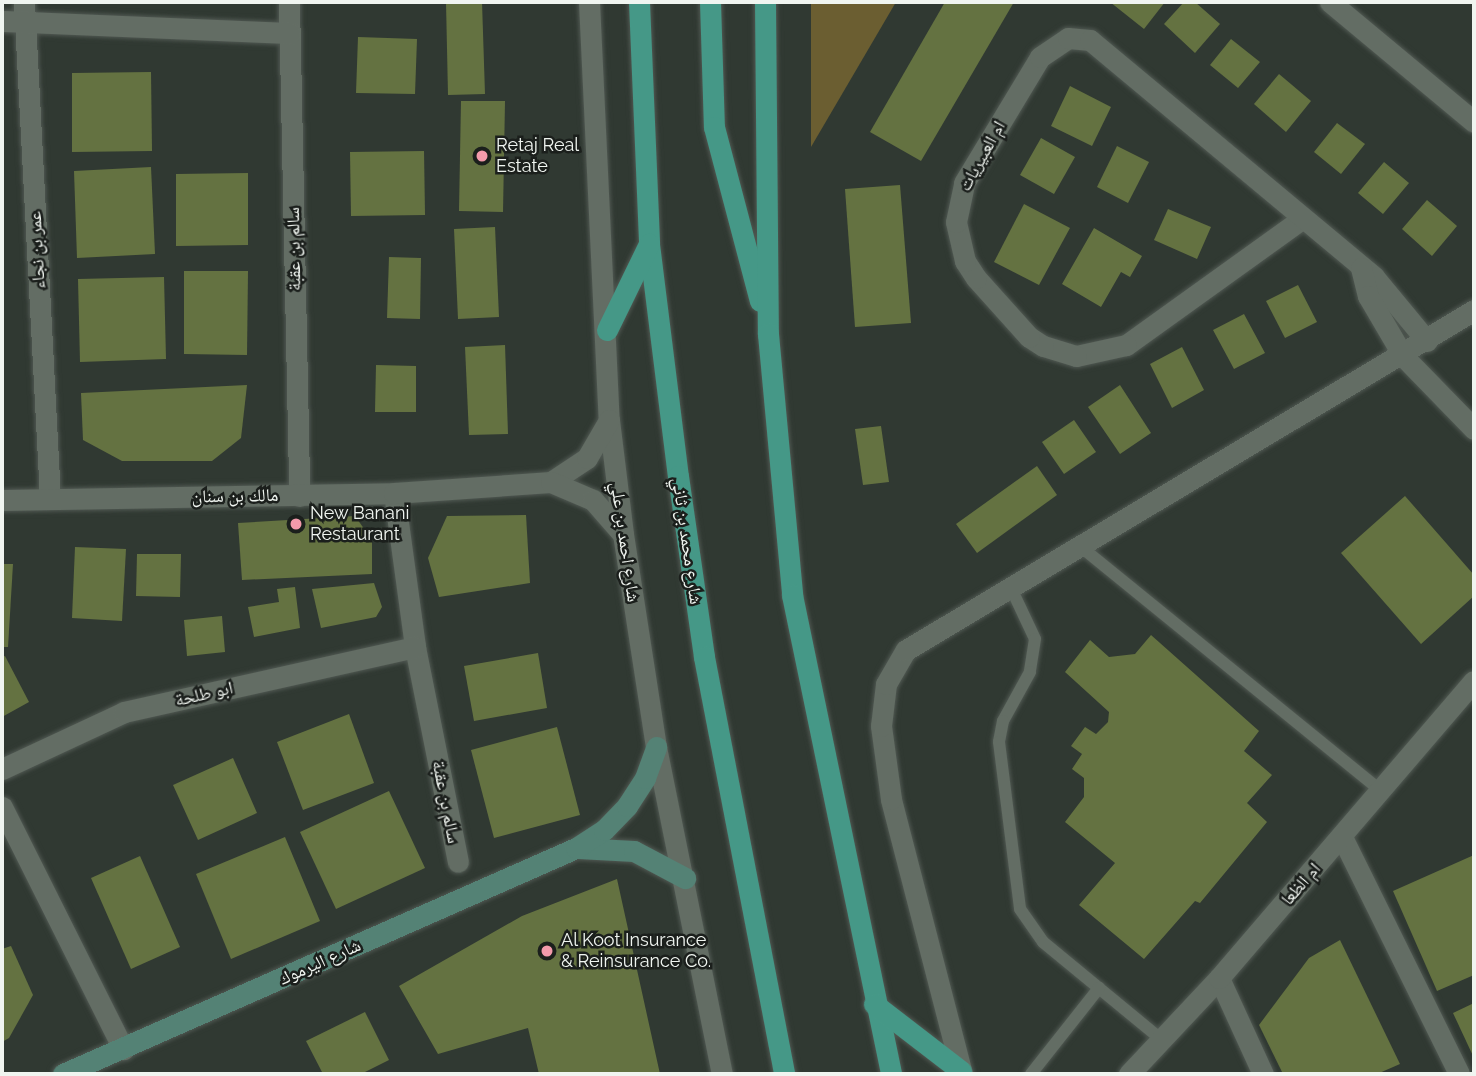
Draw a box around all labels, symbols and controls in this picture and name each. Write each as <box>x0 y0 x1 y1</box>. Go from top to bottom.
street label: ام العبيريات <box>954 117 1010 195</box>
place label: Retaj Real Estate <box>496 135 579 178</box>
marker: Retaj Real Estate <box>474 148 490 164</box>
street label: سالم بن عقبة <box>282 207 306 291</box>
street label: عمر بن نجاء <box>24 211 50 289</box>
street label: شارع محمد بن ثاني <box>667 476 707 606</box>
street label: شارع احمد بن علي <box>606 481 644 603</box>
street label: مالك بن سنان <box>191 484 279 508</box>
place label: New Banani Restaurant <box>310 503 410 546</box>
marker: New Banani Restaurant <box>288 516 304 532</box>
street label: ابو طلحة <box>173 677 235 711</box>
street label: سالم بن عقبة <box>427 759 465 845</box>
street label: ام الظعا <box>1277 858 1325 910</box>
place label: Al Koot Insurance & Reinsurance Co. <box>561 930 711 972</box>
street label: شارع اليرموك <box>276 934 364 990</box>
marker: Al Koot Insurance & Reinsurance Co. <box>539 943 555 959</box>

